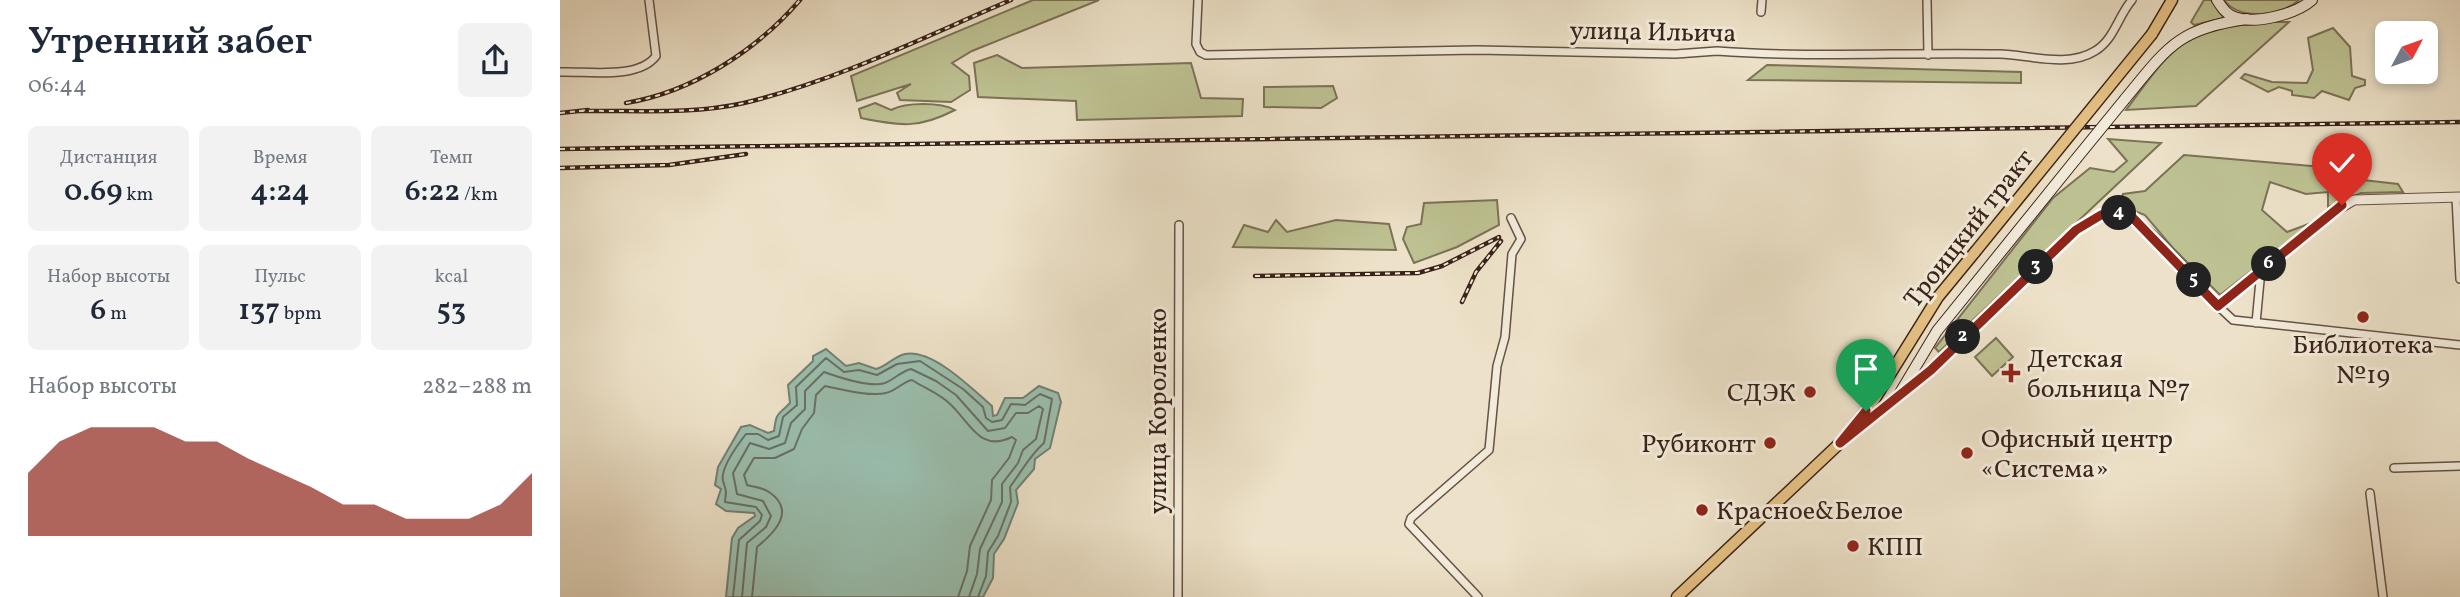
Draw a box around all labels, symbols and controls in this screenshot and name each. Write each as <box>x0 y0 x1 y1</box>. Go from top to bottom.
street label: улица Ильича <box>1569 14 1737 52</box>
text: Утренний забег <box>28 17 312 70</box>
north arrow <box>2375 21 2438 84</box>
map controls <box>2375 21 2438 84</box>
button: share <box>458 23 532 97</box>
text: 06:44 <box>28 70 87 102</box>
pin <box>2312 133 2372 205</box>
street label: Троицкий тракт <box>1896 142 2043 316</box>
icon: check <box>2323 144 2361 182</box>
text: Дистанция <box>60 145 158 171</box>
text: Время <box>253 145 307 171</box>
text: Темп <box>430 145 473 171</box>
text: 0.69 <box>64 171 122 213</box>
text: 4:24 <box>250 171 310 213</box>
text: 6:22 <box>405 171 460 213</box>
text: km <box>122 182 153 208</box>
text: /km <box>460 182 498 208</box>
pin: 4 <box>2102 196 2136 230</box>
text: 4 <box>2113 199 2124 225</box>
pin: 6 <box>2252 246 2286 282</box>
pin: 3 <box>2018 250 2054 284</box>
text: 6 <box>2263 250 2274 276</box>
text: 3 <box>2031 253 2040 279</box>
pin: 5 <box>2176 262 2212 298</box>
text: Набор высоты <box>47 264 170 290</box>
text: Пульс <box>254 264 306 290</box>
text: kcal <box>434 264 468 290</box>
text: 5 <box>2189 266 2198 292</box>
text: 6 <box>90 290 106 332</box>
text: 137 <box>238 290 280 332</box>
text: 53 <box>436 290 466 332</box>
text: m <box>106 301 127 327</box>
text: bpm <box>280 301 322 327</box>
street label: улица Короленко <box>1141 308 1177 514</box>
marker: Библиотека №19 <box>2355 309 2371 325</box>
pin: 2 <box>1946 320 1980 354</box>
text: 2 <box>1958 323 1967 349</box>
place label: Библиотека №19 <box>2292 328 2434 394</box>
pin <box>1836 339 1896 411</box>
place label: Детская больница №7 <box>2027 342 2190 408</box>
icon: arrive <box>1847 350 1885 388</box>
marker: Детская больница №7 <box>2001 363 2021 383</box>
text: Набор высоты <box>28 371 177 403</box>
text: 282–288 m <box>422 371 532 403</box>
place label: СДЭК <box>1727 376 1796 412</box>
marker: СДЭК <box>1802 384 1818 400</box>
place label: Офисный центр «Система» <box>1981 422 2173 488</box>
place label: Рубиконт <box>1641 427 1756 463</box>
marker: Рубиконт <box>1762 435 1778 451</box>
marker: Офисный центр «Система» <box>1959 445 1975 461</box>
place label: Красное&Белое <box>1716 494 1903 530</box>
marker: Красное&Белое <box>1694 502 1710 518</box>
place label: КПП <box>1867 530 1923 566</box>
marker: КПП <box>1845 538 1861 554</box>

